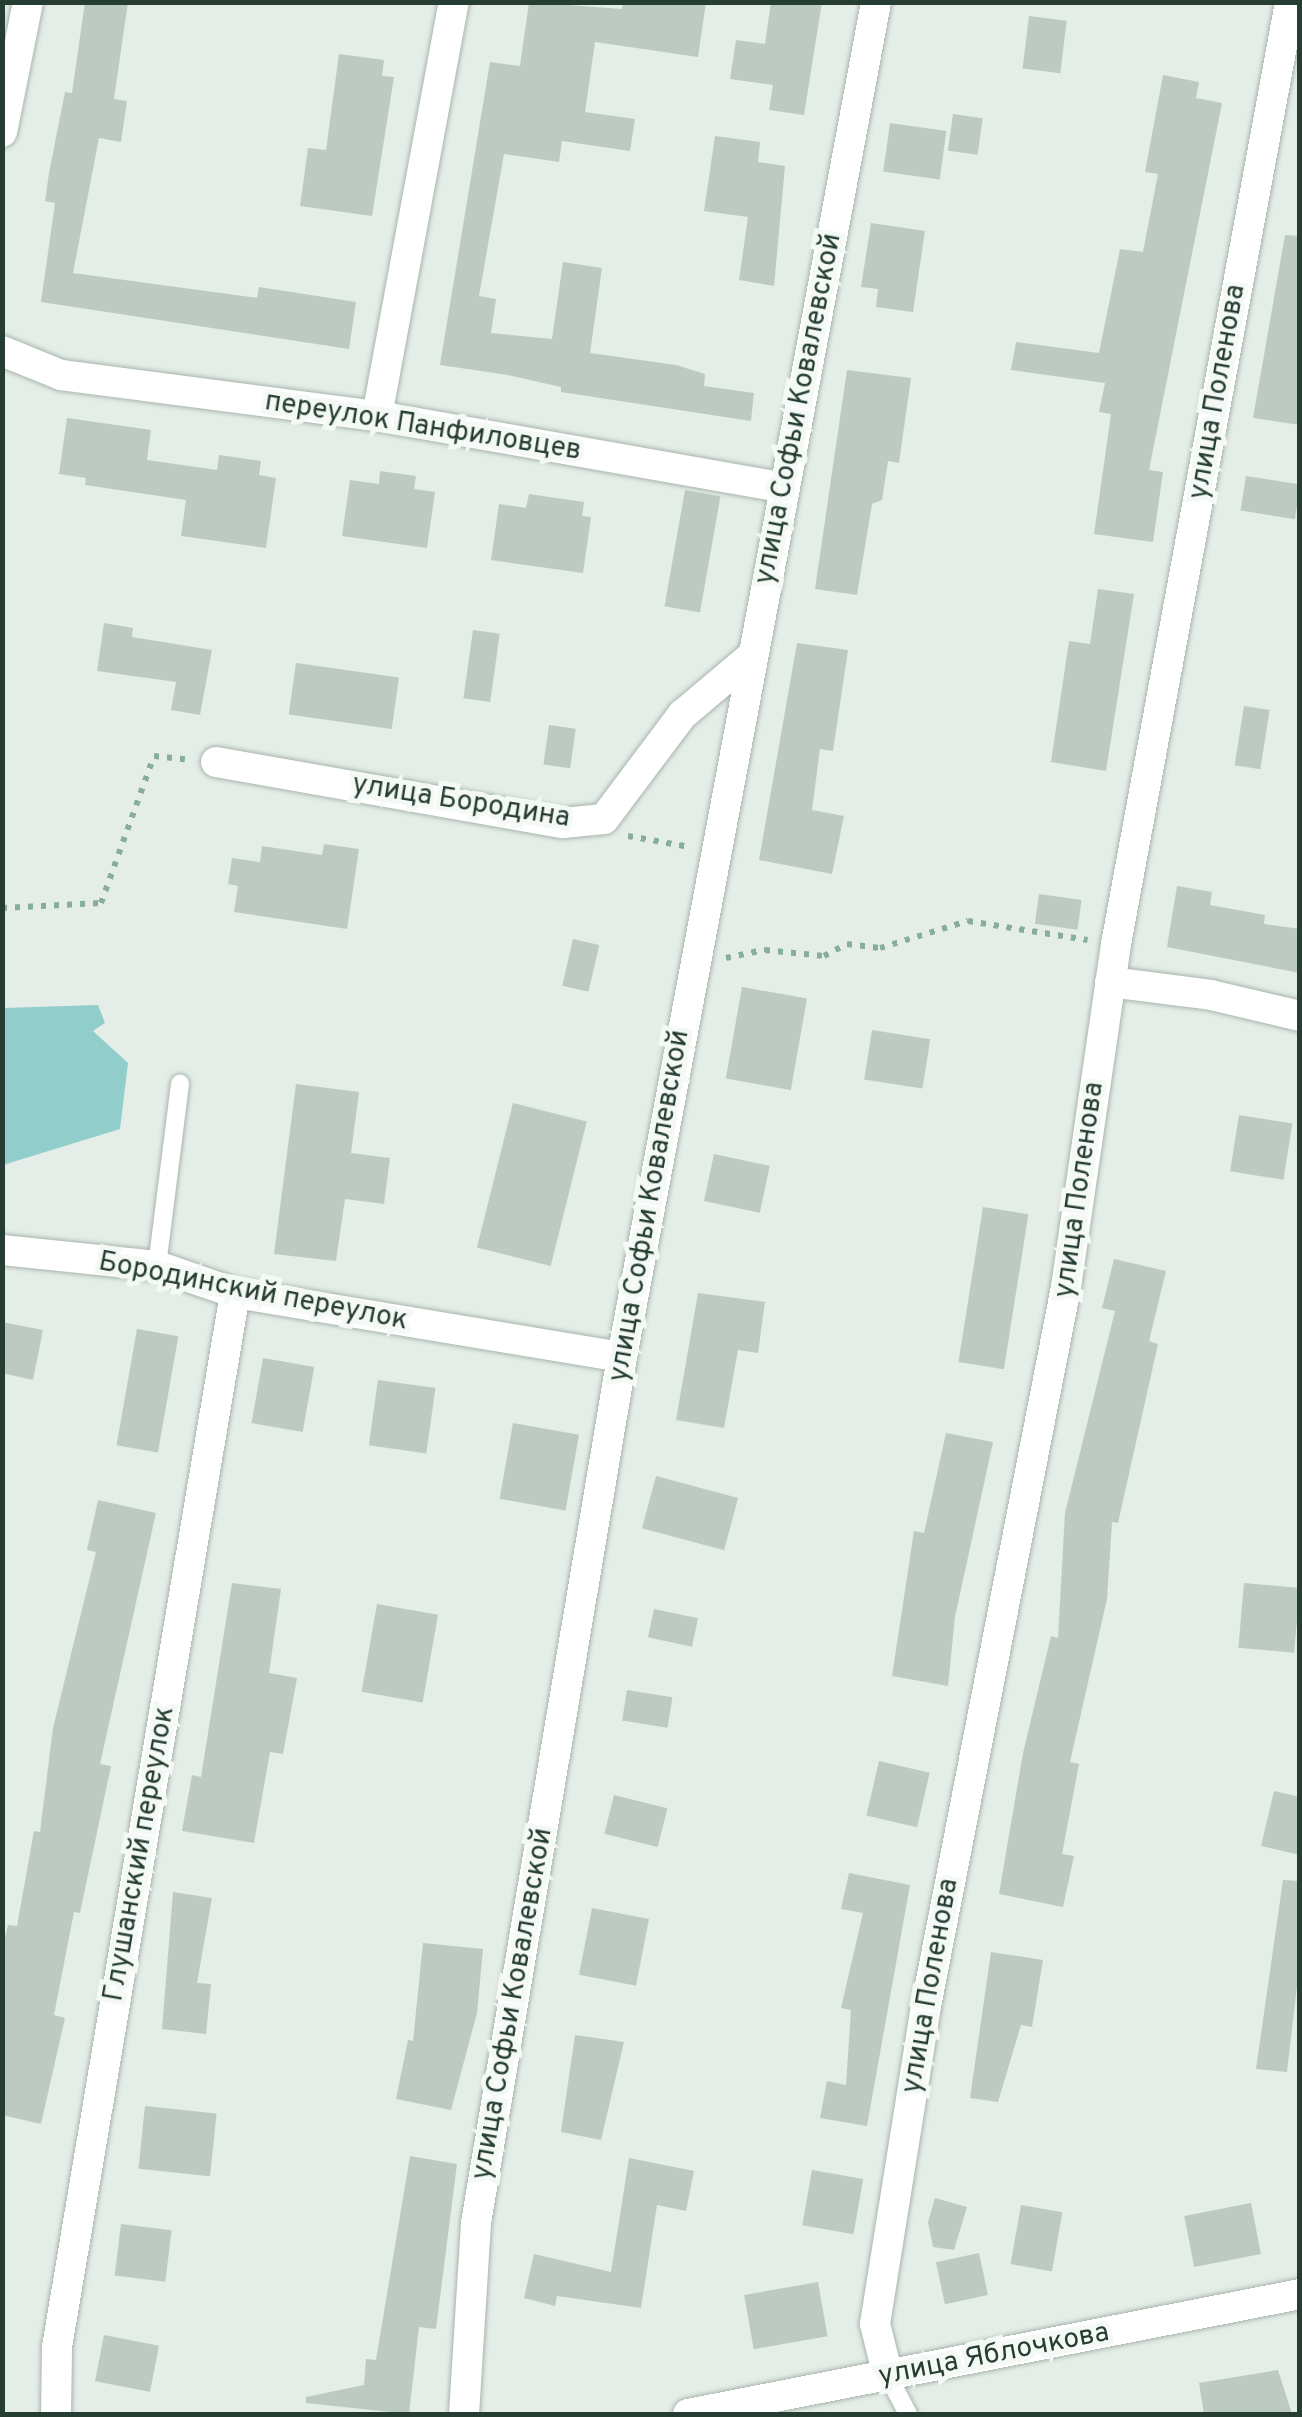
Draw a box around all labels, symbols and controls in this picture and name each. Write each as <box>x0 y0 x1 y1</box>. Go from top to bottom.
street label: улица Софьи Ковалевской <box>748 231 850 587</box>
street label: улица Поленова <box>1183 282 1253 502</box>
street label: переулок Панфиловцев <box>262 385 584 469</box>
street label: улица Бородина <box>350 768 572 836</box>
street label: улица Софьи Ковалевской <box>602 1027 698 1385</box>
street label: улица Поленова <box>1048 1080 1112 1300</box>
street label: Бородинский переулок <box>96 1246 410 1338</box>
street label: Глушанский переулок <box>98 1704 182 2004</box>
street label: улица Софьи Ковалевской <box>465 1825 561 2183</box>
street label: улица Поленова <box>896 1876 966 2096</box>
street label: улица Яблочкова <box>876 2316 1112 2394</box>

